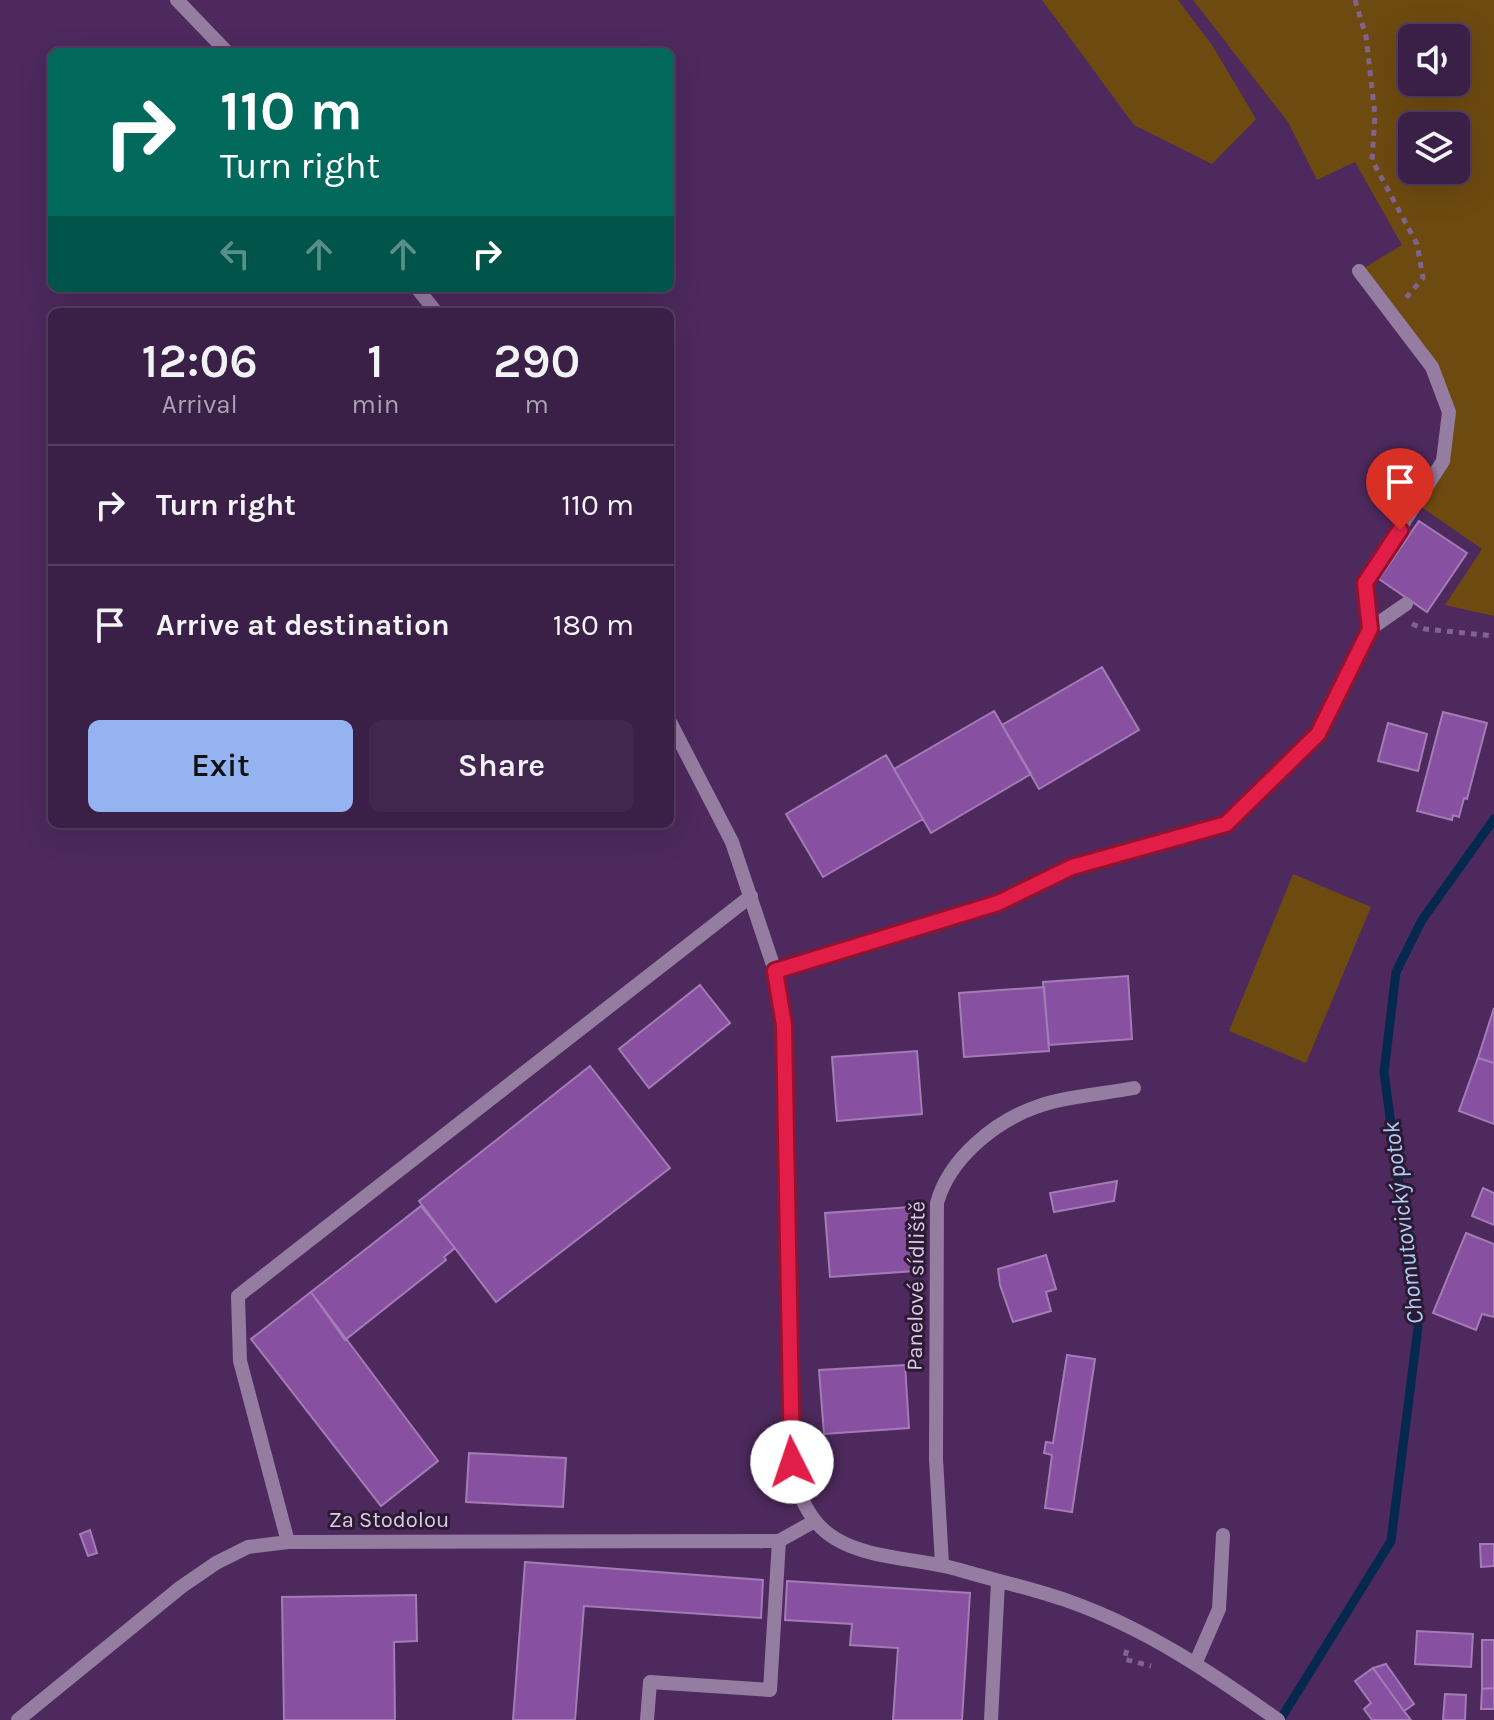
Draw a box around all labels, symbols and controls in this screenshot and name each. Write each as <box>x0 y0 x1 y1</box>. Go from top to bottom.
map controls <box>1398 24 1470 184</box>
button: sound <box>1398 24 1470 96</box>
text: 110 m <box>220 78 363 143</box>
icon: right <box>88 80 192 184</box>
button: layers <box>1398 112 1470 184</box>
text: Turn right <box>220 145 380 187</box>
icon: left <box>213 232 257 276</box>
icon: ahead <box>297 232 341 276</box>
icon: ahead <box>381 232 425 276</box>
icon: right <box>465 232 509 276</box>
text: 12:06 <box>142 333 258 389</box>
text: 1 <box>367 333 384 389</box>
text: 290 <box>493 333 580 389</box>
text: Arrival <box>162 389 238 420</box>
text: min <box>352 389 399 420</box>
text: m <box>525 389 549 420</box>
pin <box>1366 448 1434 530</box>
icon: arrive <box>1378 460 1422 504</box>
icon: right <box>88 483 132 527</box>
text: Turn right <box>156 487 296 523</box>
text: 110 m <box>561 487 634 523</box>
icon: arrive <box>88 603 132 647</box>
text: Arrive at destination <box>156 607 450 643</box>
text: 180 m <box>553 607 634 643</box>
button: Exit <box>88 720 353 812</box>
button: Share <box>369 720 634 812</box>
water label: Chomutovický potok <box>1377 1119 1429 1326</box>
street label: Panelové sídliště <box>902 1201 930 1371</box>
position arrow <box>750 1420 834 1504</box>
street label: Za Stodolou <box>329 1507 449 1533</box>

